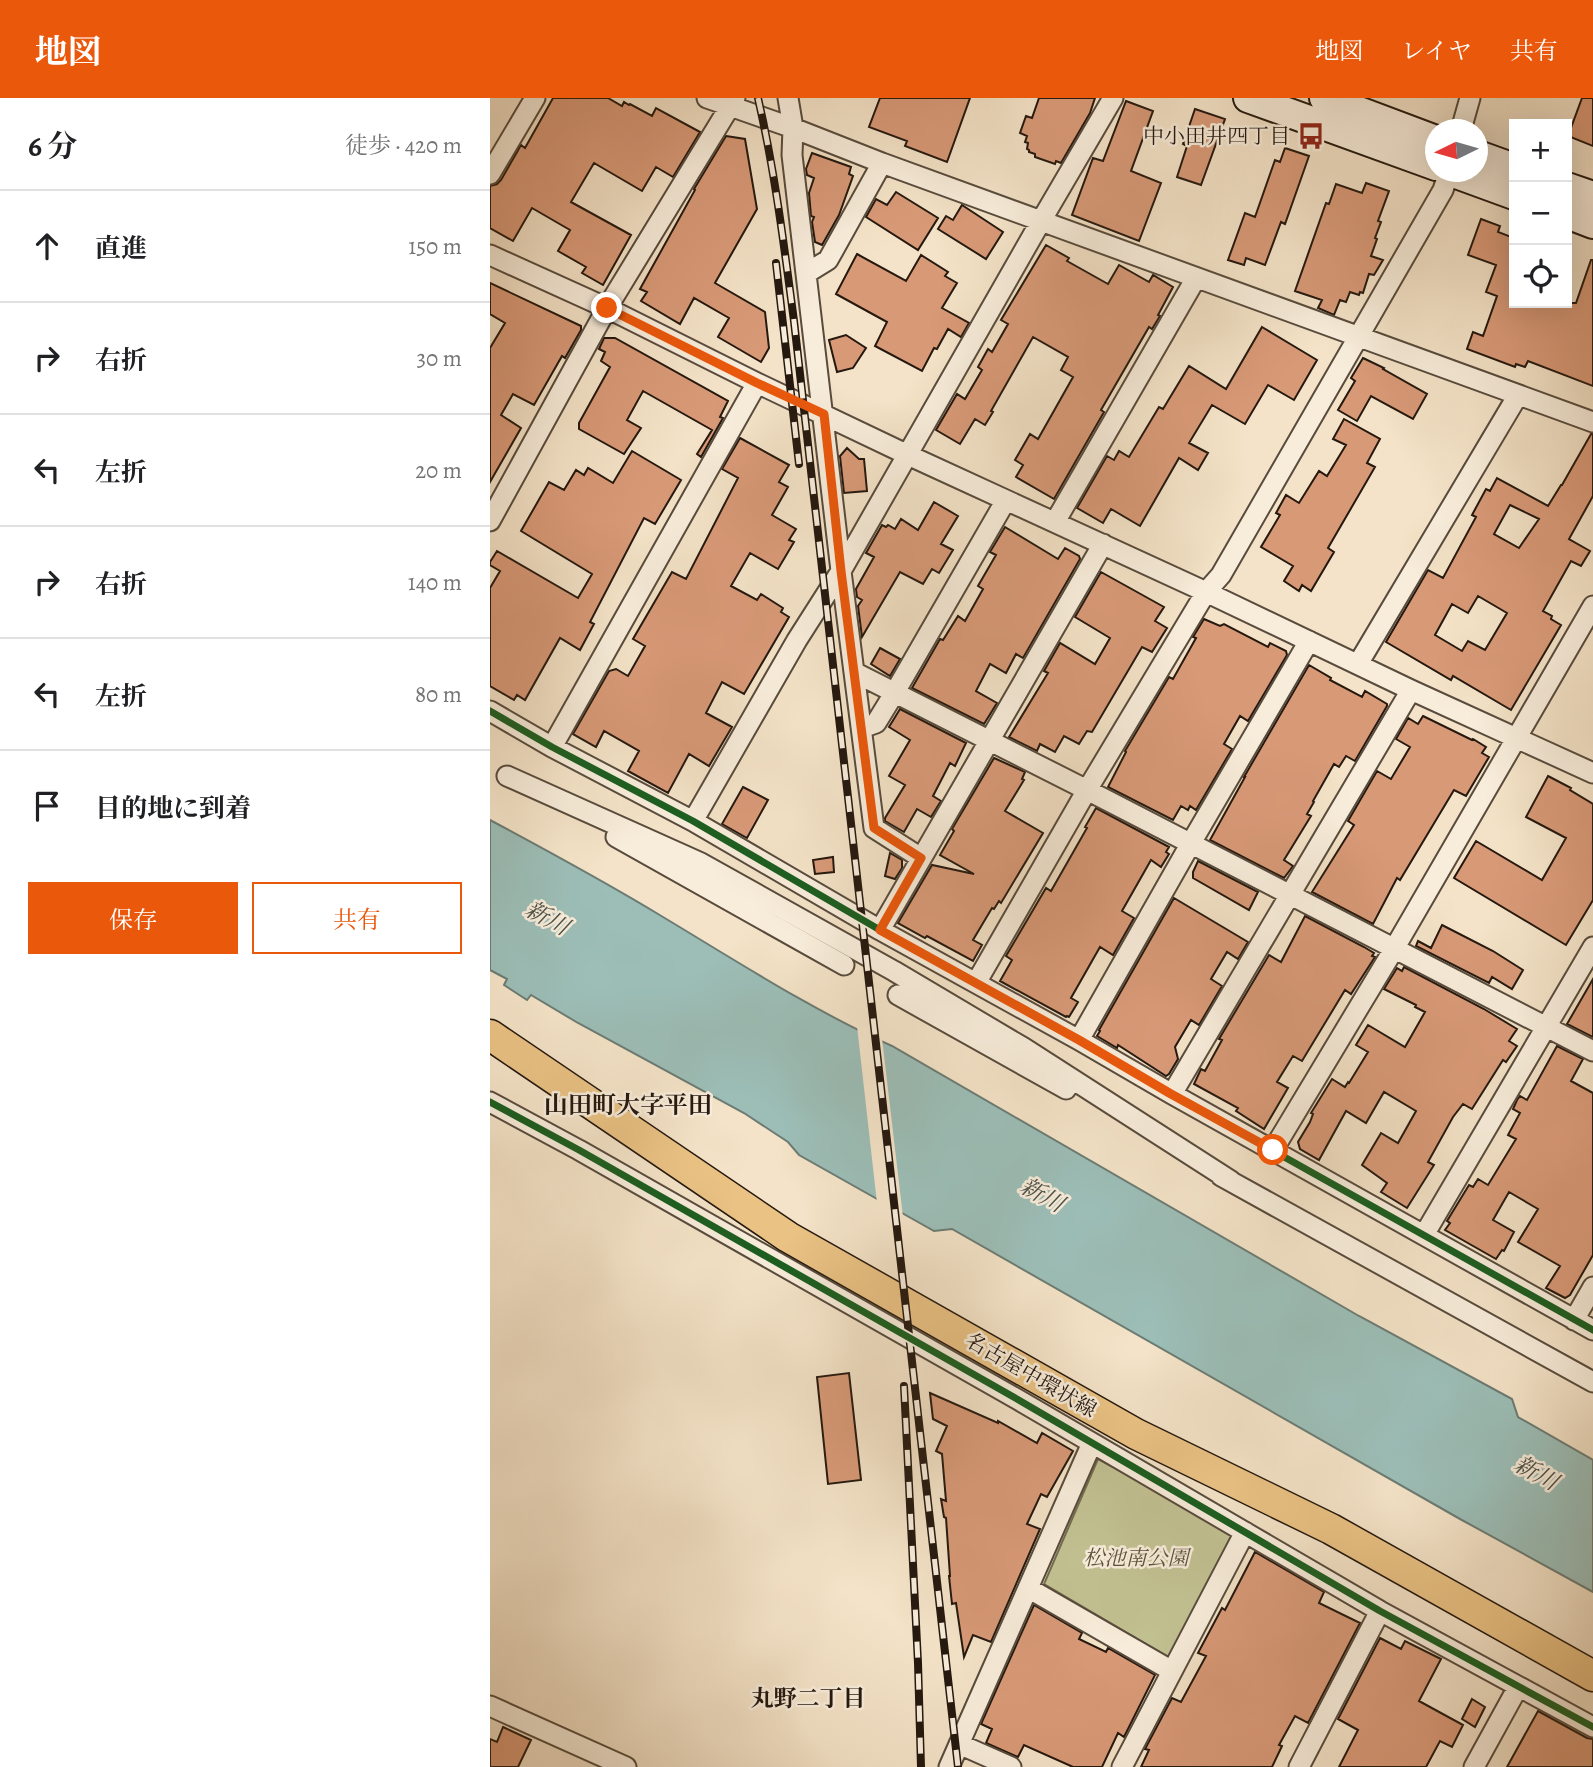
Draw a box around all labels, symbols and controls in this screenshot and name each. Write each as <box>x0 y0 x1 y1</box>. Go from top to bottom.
text: 地図 <box>35 29 101 74</box>
text: 地図 <box>1315 35 1363 67</box>
text: レイヤ <box>1401 35 1472 67</box>
text: 共有 <box>1510 35 1558 67</box>
north arrow <box>1425 119 1488 182</box>
map controls <box>1509 119 1572 308</box>
button: + <box>1509 119 1572 182</box>
bus stop icon: 中小田井四丁目 <box>1296 121 1326 151</box>
place label: 中小田井四丁目 <box>1143 122 1290 150</box>
text: 6 分 <box>28 126 77 166</box>
text: 徒歩 · 420 m <box>345 130 462 161</box>
button: − <box>1509 182 1572 245</box>
icon: ahead <box>28 227 66 265</box>
text: 直進 <box>95 231 147 266</box>
text: 150 m <box>408 231 462 262</box>
button: locate <box>1509 245 1572 308</box>
route end <box>591 292 622 323</box>
icon: right <box>28 339 66 377</box>
text: 右折 <box>95 343 147 378</box>
text: 30 m <box>416 343 462 374</box>
icon: left <box>28 451 66 489</box>
text: 左折 <box>95 455 147 490</box>
text: 20 m <box>415 455 462 486</box>
icon: right <box>28 563 66 601</box>
text: 右折 <box>95 567 147 602</box>
text: 140 m <box>408 567 462 598</box>
icon: left <box>28 675 66 713</box>
text: 左折 <box>95 679 147 714</box>
text: 80 m <box>415 679 462 710</box>
icon: arrive <box>28 787 66 825</box>
text: 目的地に到着 <box>95 791 251 826</box>
button: 保存 <box>28 882 238 954</box>
button: 共有 <box>252 882 462 954</box>
water label: 新川 <box>519 893 577 944</box>
district label: 山田町大字平田 <box>544 1089 712 1121</box>
route start <box>1257 1134 1288 1165</box>
water label: 新川 <box>1014 1170 1072 1221</box>
street label: 名古屋中環状線 <box>960 1326 1102 1424</box>
water label: 新川 <box>1508 1448 1566 1499</box>
park label: 松池南公園 <box>1084 1544 1191 1572</box>
district label: 丸野二丁目 <box>751 1683 866 1714</box>

